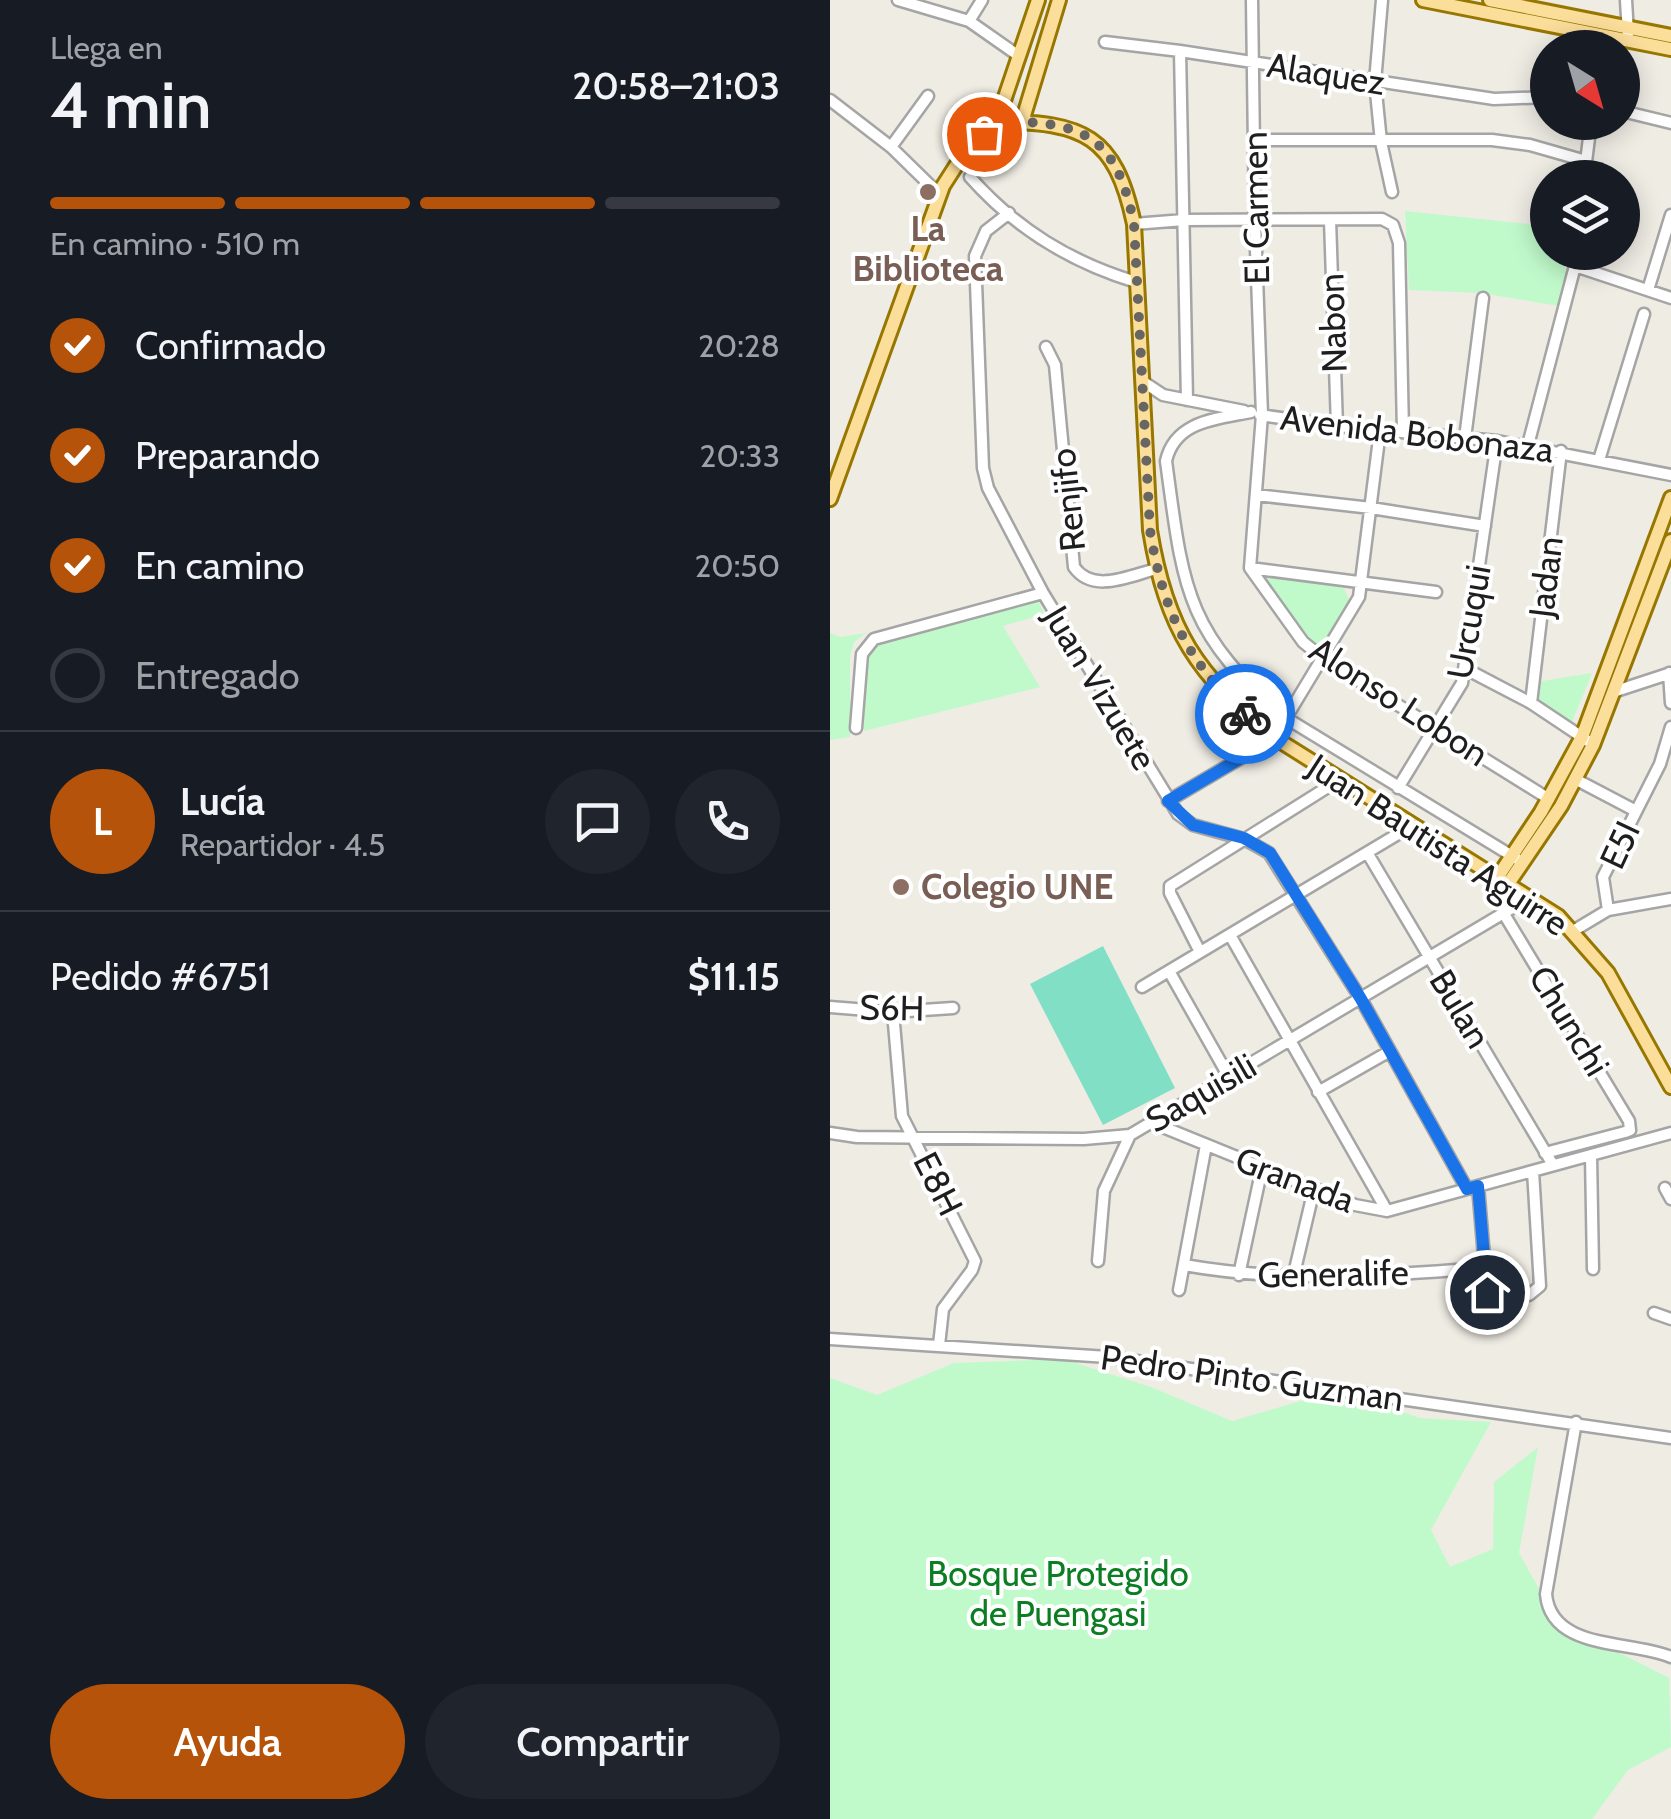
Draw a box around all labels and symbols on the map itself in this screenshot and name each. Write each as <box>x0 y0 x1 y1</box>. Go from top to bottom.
north arrow <box>1530 30 1640 140</box>
street label: Alaquez <box>1264 43 1388 104</box>
pin <box>942 92 1027 177</box>
street label: El Carmen <box>1233 131 1278 285</box>
marker: La Biblioteca <box>917 181 939 203</box>
place label: La Biblioteca <box>853 207 1004 290</box>
street label: Nabon <box>1309 273 1356 373</box>
street label: Avenida Bobonaza <box>1278 395 1556 472</box>
street label: Renjifo <box>1041 446 1094 554</box>
street label: Jadan <box>1519 534 1572 621</box>
street label: Urcuqui <box>1437 562 1500 682</box>
street label: Juan Vizuete <box>1034 597 1166 778</box>
street label: Alonso Lobon <box>1302 628 1497 775</box>
courier <box>1195 664 1295 764</box>
street label: Juan Bautista Aguirre <box>1299 744 1576 945</box>
street label: E5I <box>1590 814 1649 875</box>
place label: Colegio UNE <box>921 865 1113 908</box>
marker: Colegio UNE <box>890 876 912 898</box>
street label: Chunchi <box>1520 958 1619 1084</box>
street label: Bulan <box>1420 962 1500 1056</box>
street label: S6H <box>859 985 925 1030</box>
street label: Saquisili <box>1138 1044 1264 1141</box>
street label: Granada <box>1230 1137 1361 1222</box>
street label: E8H <box>904 1145 972 1223</box>
pin <box>1445 1250 1530 1335</box>
street label: Generalife <box>1257 1251 1409 1296</box>
street label: Pedro Pinto Guzman <box>1098 1335 1406 1420</box>
park label: Bosque Protegido de Puengasi <box>927 1552 1189 1635</box>

